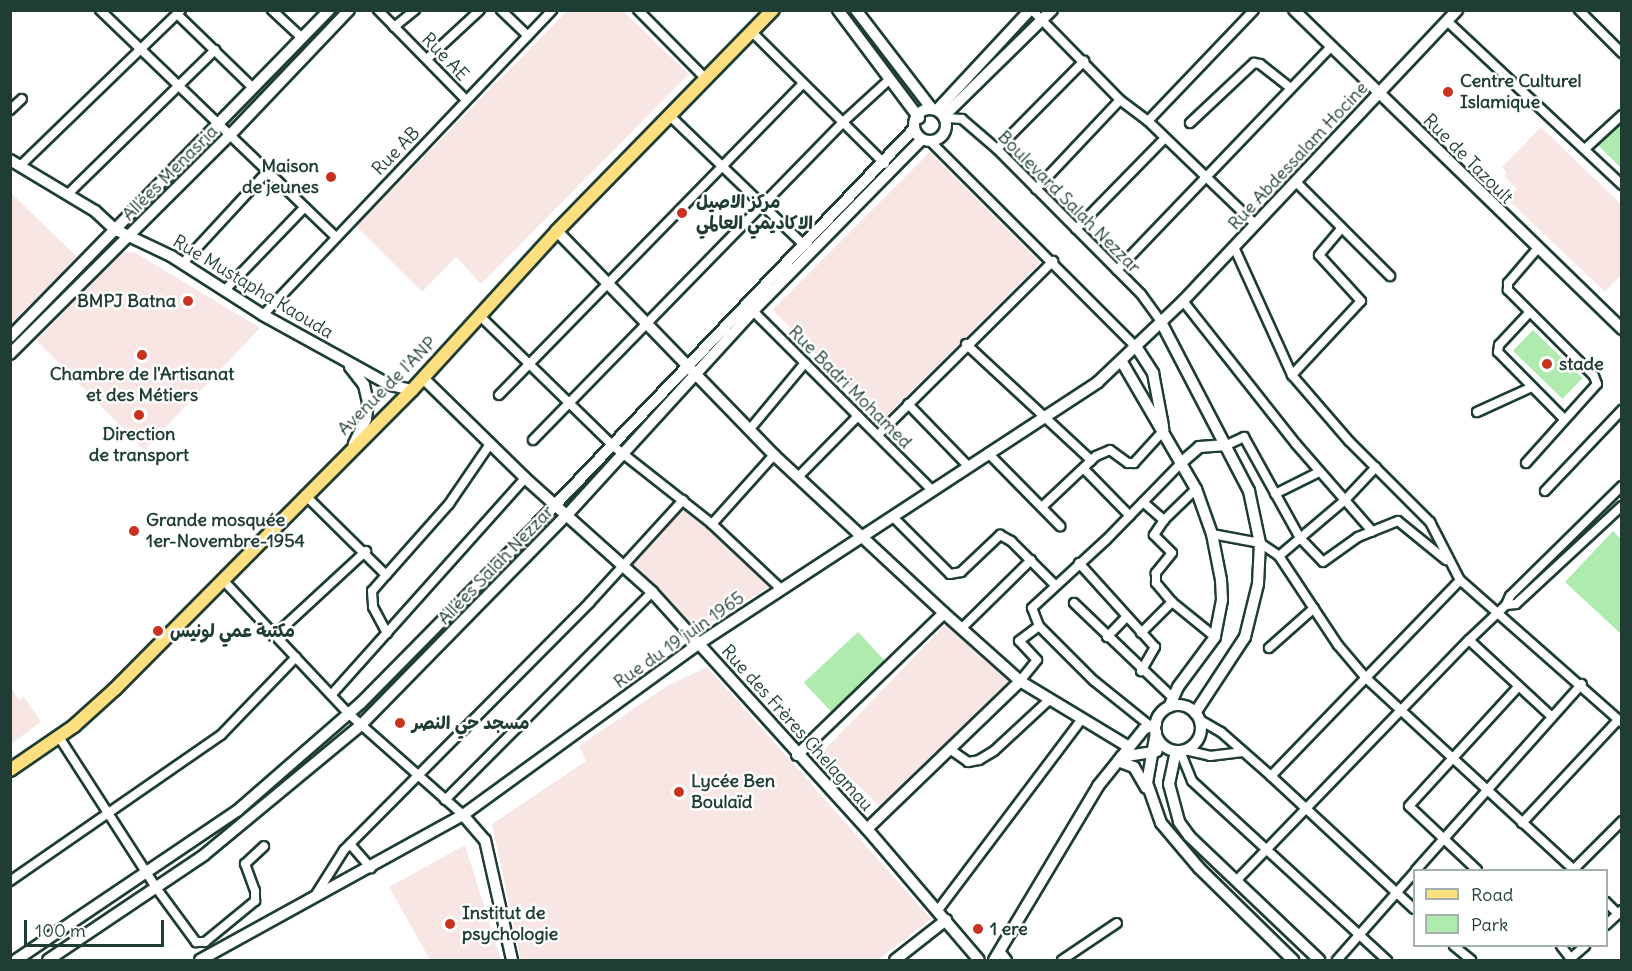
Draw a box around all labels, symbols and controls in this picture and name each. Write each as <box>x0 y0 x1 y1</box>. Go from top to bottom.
street label: Rue AE <box>417 29 473 85</box>
place label: Centre Culturel Islamique <box>1460 71 1581 113</box>
street label: Rue Abdessalam Hocine <box>1224 77 1372 235</box>
marker: Centre Culturel Islamique <box>1441 85 1455 99</box>
street label: Rue de Tazoult <box>1419 110 1517 208</box>
street label: Allées Menasria <box>118 121 222 225</box>
street label: Rue AB <box>368 122 424 180</box>
street label: Boulevard Salah Nezzar <box>993 126 1145 278</box>
place label: Maison de jeunes <box>242 156 319 198</box>
marker: Maison de jeunes <box>324 170 338 184</box>
place label: مركز الاصيل الاكاديمي العالمي <box>696 192 813 234</box>
marker: مركز الاصيل الاكاديمي العالمي <box>673 204 691 222</box>
street label: Rue Mustapha Kaouda <box>169 231 337 343</box>
place label: BMPJ Batna <box>77 290 176 312</box>
marker: BMPJ Batna <box>181 294 195 308</box>
street label: Rue Badri Mohamed <box>784 321 916 453</box>
street label: Avenue de l'ANP <box>333 332 441 440</box>
marker: Chambre de l'Artisanat et des Métiers <box>135 348 149 362</box>
place label: stade <box>1559 353 1604 375</box>
marker: stade <box>1540 357 1554 371</box>
place label: Chambre de l'Artisanat et des Métiers <box>50 364 234 406</box>
marker: Direction de transport <box>132 408 146 422</box>
place label: Direction de transport <box>89 424 189 466</box>
street label: Allées Salah Nezzar <box>434 501 558 629</box>
place label: Grande mosquée 1er-Novembre-1954 <box>146 510 305 552</box>
marker: Grande mosquée 1er-Novembre-1954 <box>127 524 141 538</box>
street label: Rue du 19 juin 1965 <box>610 587 748 693</box>
place label: مكتبة عمي لونيس <box>170 620 295 642</box>
marker: مكتبة عمي لونيس <box>151 624 165 638</box>
street label: Rue des Frères Chelagmau <box>717 641 877 815</box>
place label: مسجد حي النصر <box>412 712 529 734</box>
marker: مسجد حي النصر <box>393 716 407 730</box>
place label: Lycée Ben Boulaïd <box>691 771 775 814</box>
marker: Lycée Ben Boulaïd <box>672 785 686 799</box>
legend <box>1413 869 1608 947</box>
text: Road <box>1471 883 1513 906</box>
place label: Institut de psychologie <box>462 903 558 946</box>
scale bar <box>27 908 166 946</box>
text: Park <box>1471 913 1508 936</box>
marker: Institut de psychologie <box>443 917 457 931</box>
place label: 1 ere <box>990 918 1028 940</box>
text: 100 m <box>35 919 86 942</box>
marker: 1 ere <box>971 922 985 936</box>

